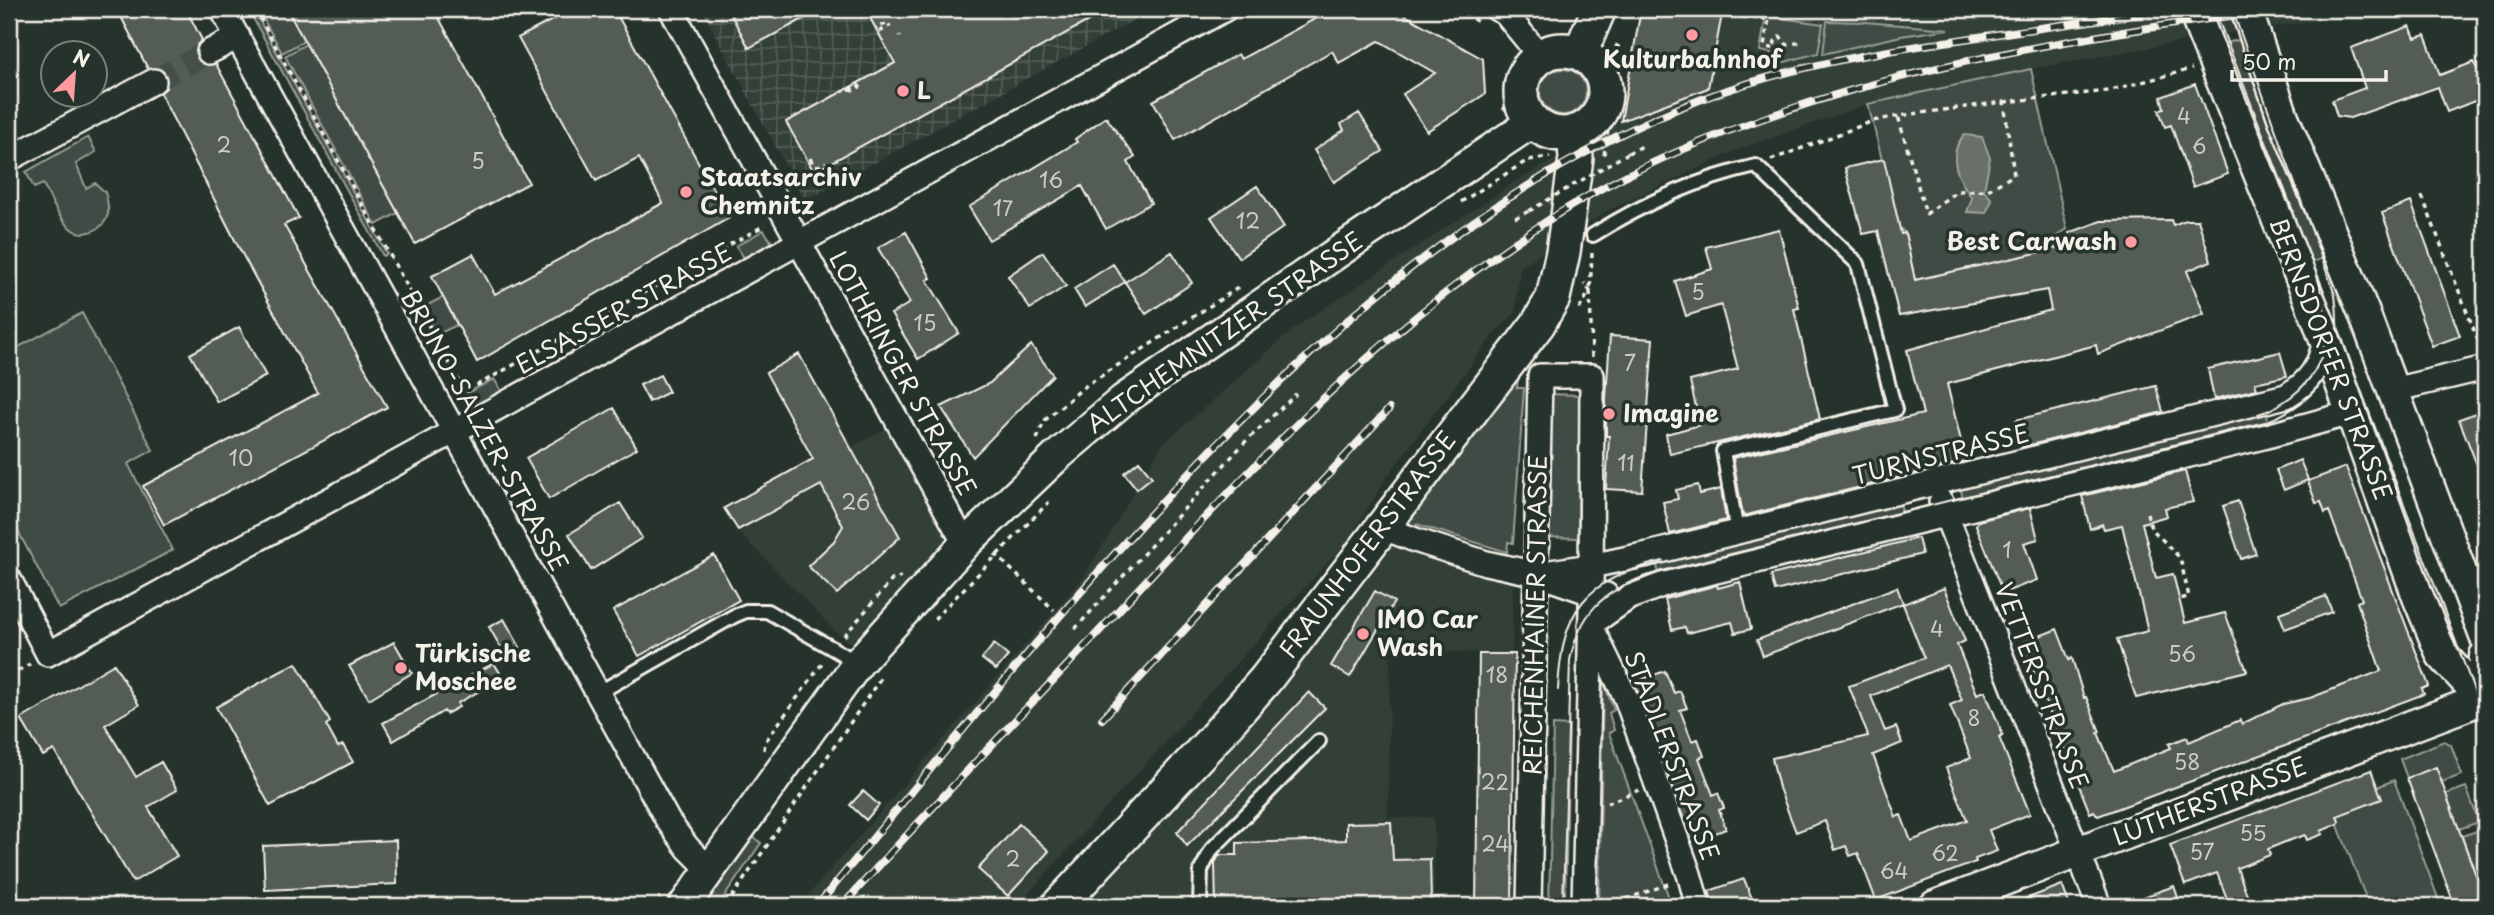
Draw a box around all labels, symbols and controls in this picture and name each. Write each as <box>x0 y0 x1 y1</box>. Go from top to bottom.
marker: Kulturbahnhof <box>1684 27 1700 43</box>
north arrow <box>38 38 108 108</box>
scale bar <box>2232 38 2386 82</box>
place label: Kulturbahnhof <box>1603 40 1783 76</box>
text: N <box>69 42 94 74</box>
text: 50 m <box>2242 45 2296 77</box>
place label: L <box>917 71 931 107</box>
marker: L <box>895 83 911 99</box>
house number: 4 <box>2177 99 2191 131</box>
house number: 2 <box>217 128 231 160</box>
house number: 6 <box>2192 129 2206 161</box>
house number: 5 <box>471 144 485 176</box>
place label: Staatsarchiv Chemnitz <box>700 158 862 222</box>
house number: 16 <box>1039 163 1063 195</box>
marker: Staatsarchiv Chemnitz <box>678 184 694 200</box>
house number: 17 <box>993 191 1013 223</box>
house number: 12 <box>1236 204 1260 236</box>
street label: BERNSDORFER STRASSE <box>2261 212 2403 505</box>
street label: ALTCHEMNITZER STRASSE <box>1078 222 1369 441</box>
place label: Best Carwash <box>1947 222 2117 258</box>
street label: ELSASSER STRASSE <box>508 233 738 382</box>
marker: Best Carwash <box>2123 234 2139 250</box>
street label: LOTHRINGER STRASSE <box>821 244 986 502</box>
house number: 5 <box>1691 275 1705 307</box>
street label: BRUNO-SALZER-STRASSE <box>393 283 578 577</box>
house number: 15 <box>914 306 936 338</box>
house number: 7 <box>1624 346 1636 378</box>
place label: Imagine <box>1623 394 1719 430</box>
marker: Imagine <box>1601 406 1617 422</box>
street label: TURNSTRASSE <box>1848 414 2033 492</box>
street label: FRAUNHOFERSTRASSE <box>1269 423 1464 665</box>
house number: 10 <box>229 441 253 473</box>
house number: 11 <box>1617 446 1635 478</box>
street label: REICHENHAINER STRASSE <box>1513 454 1555 776</box>
house number: 26 <box>842 485 870 517</box>
house number: 1 <box>2002 533 2012 565</box>
street label: VETTERSSTRASSE <box>1987 577 2099 794</box>
place label: IMO Car Wash <box>1377 600 1479 664</box>
house number: 4 <box>1930 612 1944 644</box>
marker: IMO Car Wash <box>1355 626 1371 642</box>
place label: Türkische Moschee <box>415 634 531 698</box>
house number: 56 <box>2168 637 2196 669</box>
street label: STADLERSTRASSE <box>1616 645 1729 865</box>
house number: 18 <box>1486 658 1508 690</box>
marker: Türkische Moschee <box>393 660 409 676</box>
house number: 8 <box>1967 701 1981 733</box>
house number: 58 <box>2174 745 2200 777</box>
street label: LUTHERSTRASSE <box>2107 747 2311 854</box>
house number: 22 <box>1481 765 1509 797</box>
house number: 55 <box>2239 816 2267 848</box>
house number: 24 <box>1481 827 1509 859</box>
house number: 57 <box>2189 835 2215 867</box>
house number: 62 <box>1931 836 1959 868</box>
house number: 2 <box>1006 842 1020 874</box>
house number: 64 <box>1880 854 1908 886</box>

